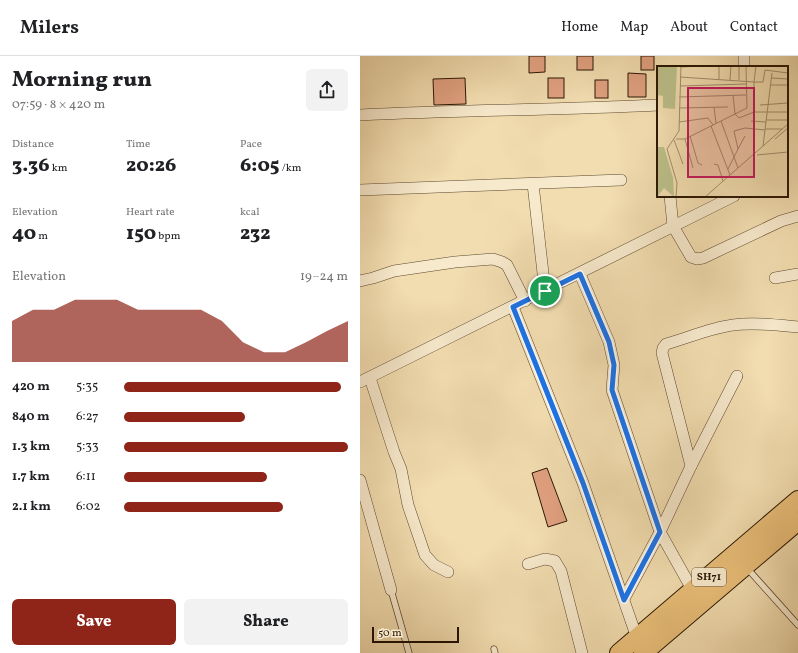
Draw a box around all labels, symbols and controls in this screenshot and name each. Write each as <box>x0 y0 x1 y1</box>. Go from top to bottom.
text: Milers <box>20 15 79 41</box>
text: Home <box>561 18 598 37</box>
text: Map <box>620 18 648 37</box>
text: About <box>670 18 708 37</box>
text: Contact <box>730 18 778 37</box>
text: Morning run <box>12 65 152 96</box>
inset map <box>657 66 788 197</box>
button: share <box>306 69 348 111</box>
text: 07:59 · 8 × 420 m <box>12 96 105 114</box>
text: Distance <box>12 137 54 152</box>
text: Time <box>126 137 150 152</box>
text: Pace <box>240 137 262 152</box>
text: 3.36 <box>12 152 50 180</box>
text: 20:26 <box>126 152 176 180</box>
text: 6:05 <box>240 152 279 180</box>
text: km <box>50 161 68 176</box>
text: /km <box>279 161 301 176</box>
text: Elevation <box>12 205 58 220</box>
text: Heart rate <box>126 205 175 220</box>
text: kcal <box>240 205 260 220</box>
text: 40 <box>12 220 36 248</box>
text: 150 <box>126 220 156 248</box>
text: 232 <box>240 220 271 248</box>
text: m <box>36 229 48 244</box>
text: bpm <box>156 229 180 244</box>
text: Elevation <box>12 268 66 286</box>
text: 19–24 m <box>300 268 348 286</box>
pin <box>528 274 562 308</box>
icon: arrive <box>534 280 556 302</box>
text: 420 m <box>12 378 50 396</box>
text: 5:35 <box>76 378 98 396</box>
text: 840 m <box>12 408 50 426</box>
text: 6:27 <box>76 408 99 426</box>
text: 1.3 km <box>12 438 50 456</box>
text: 5:33 <box>76 438 99 456</box>
text: 1.7 km <box>12 468 50 486</box>
text: 6:11 <box>76 468 96 486</box>
text: 2.1 km <box>12 498 51 516</box>
text: 6:02 <box>76 498 100 516</box>
road number: SH71 <box>692 568 726 586</box>
button: Save <box>12 599 176 645</box>
button: Share <box>184 599 348 645</box>
scale bar <box>372 625 459 644</box>
text: 50 m <box>378 626 402 641</box>

